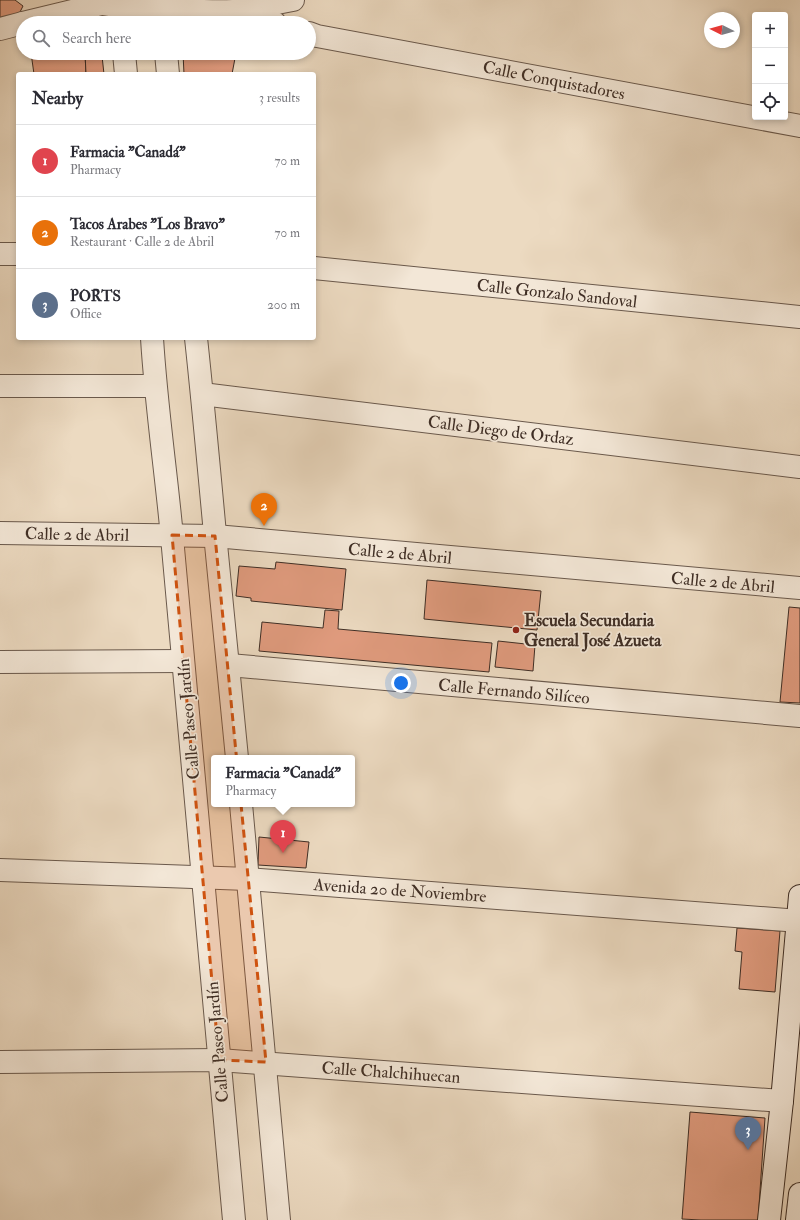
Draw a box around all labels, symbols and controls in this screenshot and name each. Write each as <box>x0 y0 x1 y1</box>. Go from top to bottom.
north arrow <box>704 12 740 48</box>
map controls <box>752 12 788 120</box>
button: + <box>752 12 788 48</box>
search box <box>16 16 316 60</box>
icon: search <box>30 27 52 49</box>
text: Search here <box>62 29 131 48</box>
button: − <box>752 48 788 84</box>
street label: Calle Conquistadores <box>481 56 627 105</box>
button: locate <box>752 84 788 120</box>
text: Nearby <box>32 88 83 109</box>
text: 3 results <box>259 90 300 106</box>
text: Farmacia "Canadá" <box>70 143 186 162</box>
text: 1 <box>43 153 47 169</box>
text: 70 m <box>275 153 300 169</box>
text: Pharmacy <box>70 162 121 178</box>
text: Tacos Arabes "Los Bravo" <box>70 215 225 234</box>
text: 2 <box>42 225 48 241</box>
text: 70 m <box>275 225 300 241</box>
text: Restaurant · Calle 2 de Abril <box>70 234 214 250</box>
street label: Calle Gonzalo Sandoval <box>476 275 639 312</box>
text: PORTS <box>70 287 121 306</box>
text: 3 <box>43 297 48 313</box>
text: 200 m <box>267 297 300 313</box>
text: Office <box>70 306 102 322</box>
street label: Calle Diego de Ordaz <box>427 411 575 450</box>
pin: 2 <box>251 493 277 526</box>
street label: Calle 2 de Abril <box>25 523 130 546</box>
street label: Calle 2 de Abril <box>347 538 453 569</box>
street label: Calle 2 de Abril <box>670 567 776 598</box>
place label: Escuela Secundaria General José Azueta <box>524 610 662 652</box>
marker: Escuela Secundaria General José Azueta <box>511 625 521 635</box>
street label: Calle Paseo Jardín <box>173 657 205 780</box>
your location <box>391 673 411 693</box>
street label: Calle Fernando Silíceo <box>437 674 591 709</box>
popup <box>211 755 355 807</box>
text: Farmacia "Canadá" <box>225 764 341 783</box>
text: Pharmacy <box>225 783 276 799</box>
pin: 1 <box>270 820 296 853</box>
street label: Avenida 20 de Noviembre <box>312 874 487 907</box>
street label: Calle Paseo Jardín <box>202 980 234 1103</box>
street label: Calle Chalchihuecan <box>321 1057 461 1088</box>
pin: 3 <box>735 1117 761 1150</box>

